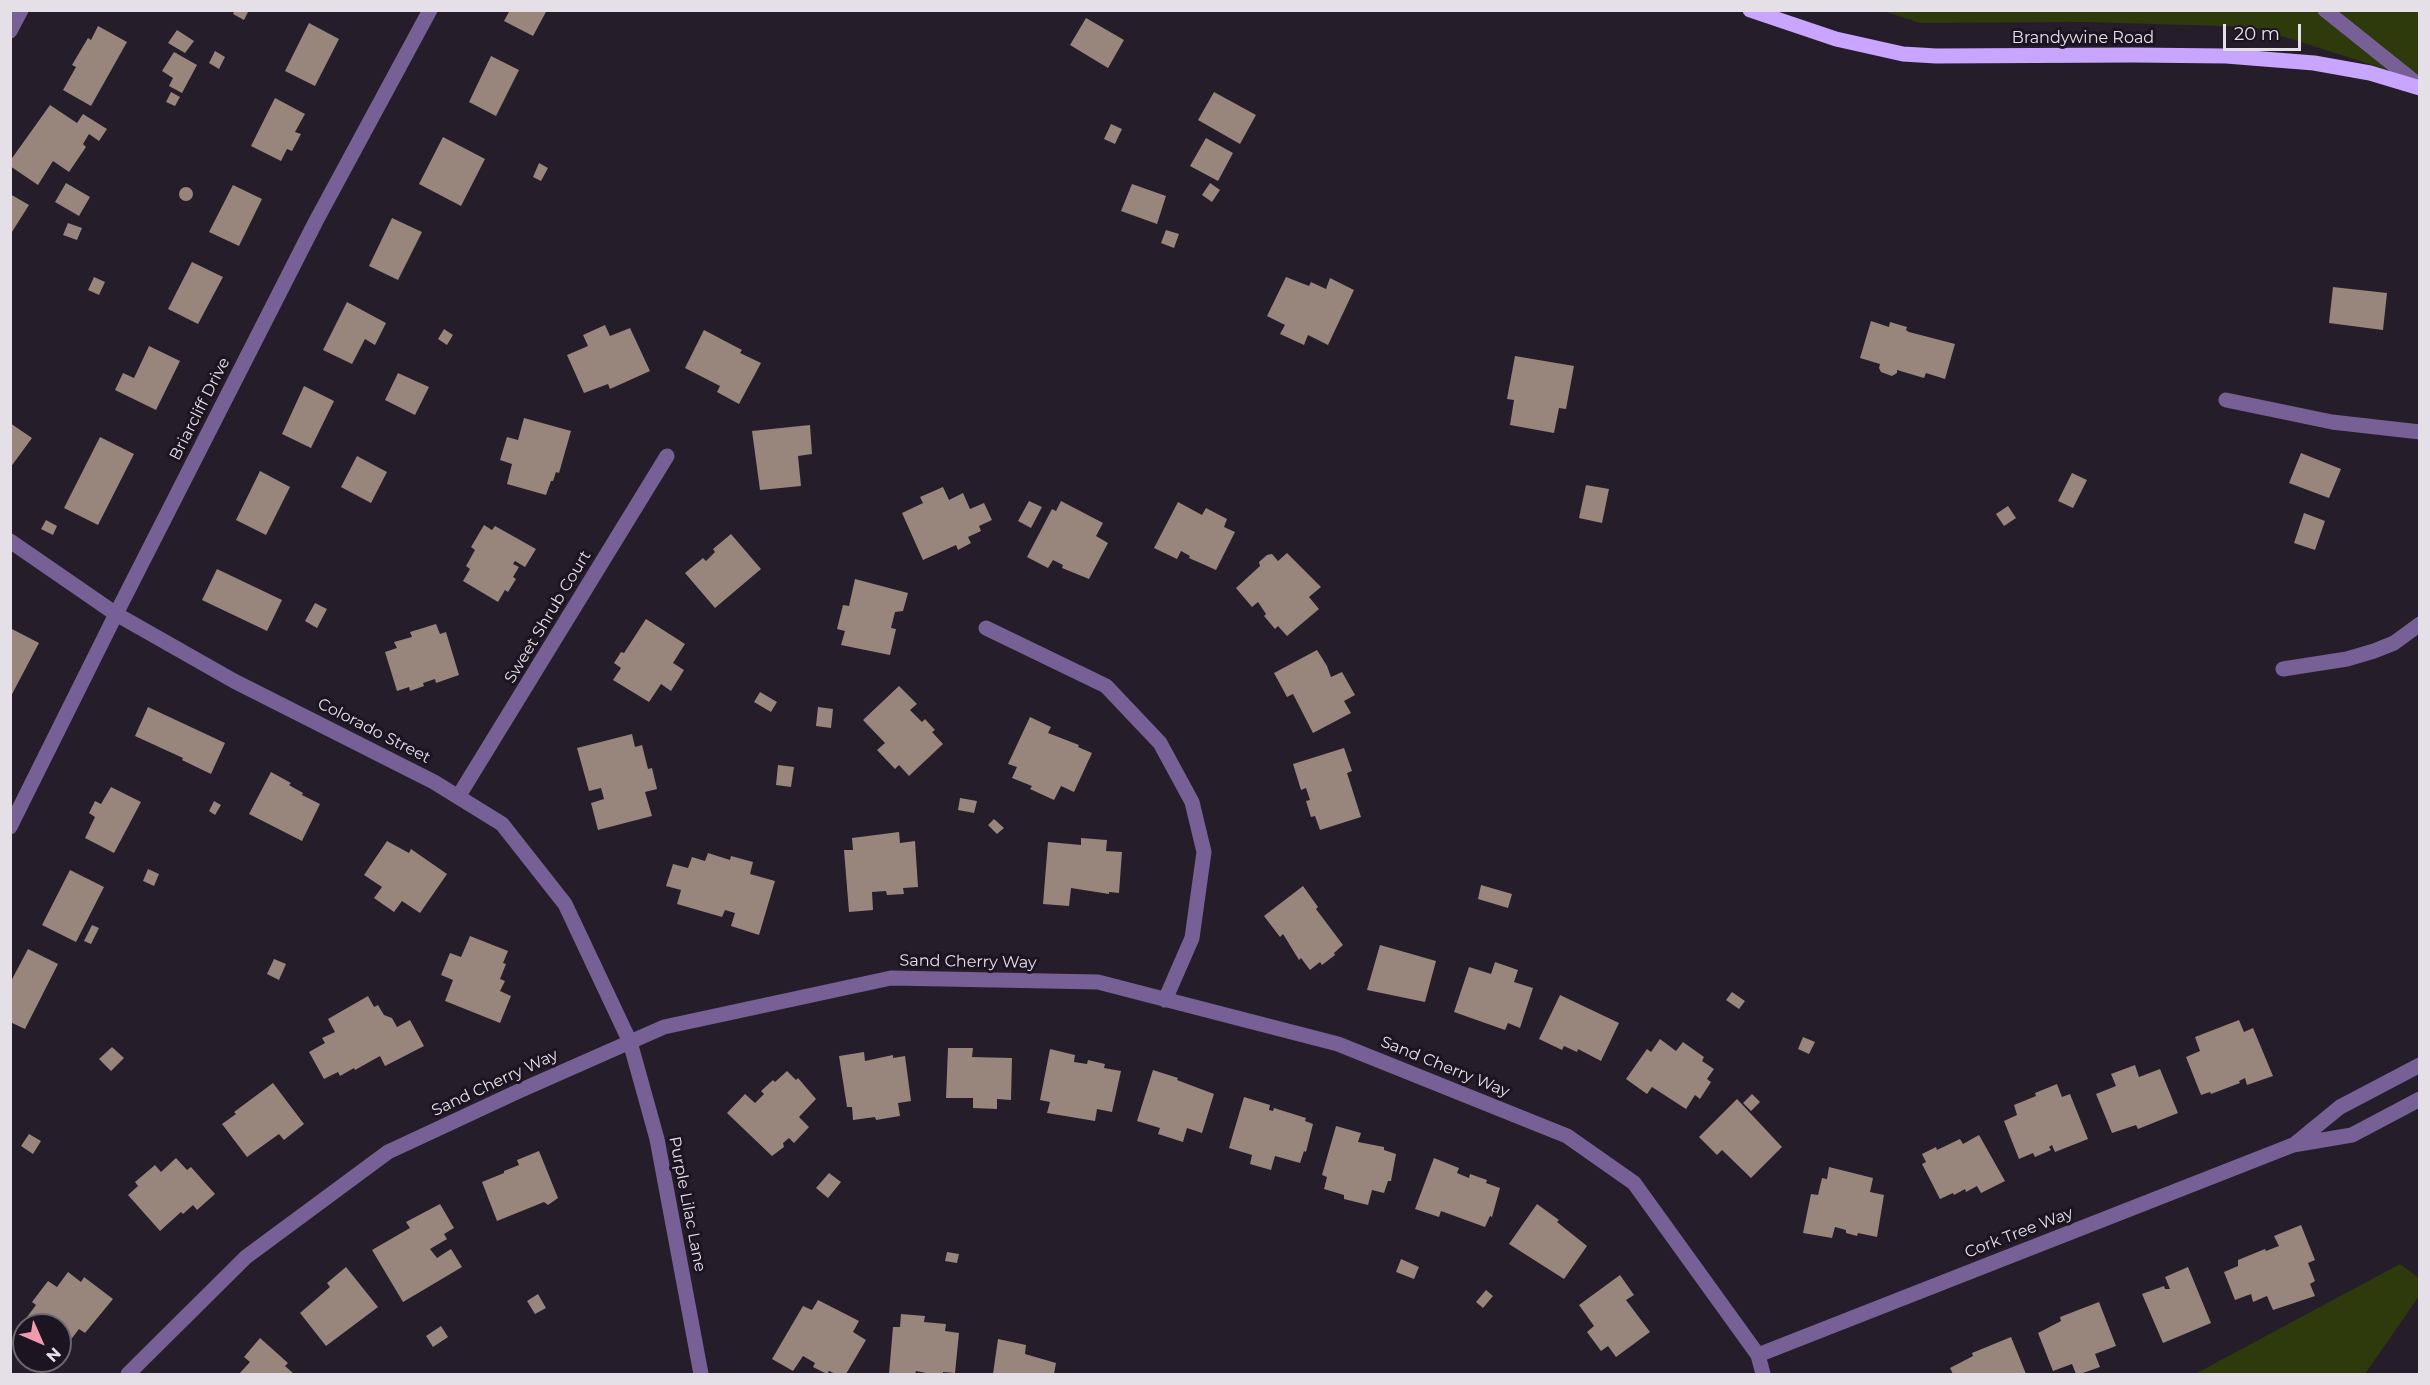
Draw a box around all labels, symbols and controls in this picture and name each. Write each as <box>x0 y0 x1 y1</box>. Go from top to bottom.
scale bar <box>2226 12 2304 50</box>
text: 20 m <box>2234 23 2280 45</box>
street label: Brandywine Road <box>2012 28 2154 48</box>
street label: Briarcliff Drive <box>166 354 234 464</box>
street label: Sweet Shrub Court <box>501 547 595 687</box>
street label: Colorado Street <box>314 694 434 768</box>
street label: Sand Cherry Way <box>899 951 1037 973</box>
street label: Sand Cherry Way <box>1378 1032 1512 1102</box>
street label: Sand Cherry Way <box>429 1045 561 1121</box>
street label: Purple Lilac Lane <box>664 1135 710 1273</box>
street label: Cork Tree Way <box>1962 1204 2076 1262</box>
north arrow <box>12 1313 72 1373</box>
text: N <box>42 1343 65 1366</box>

